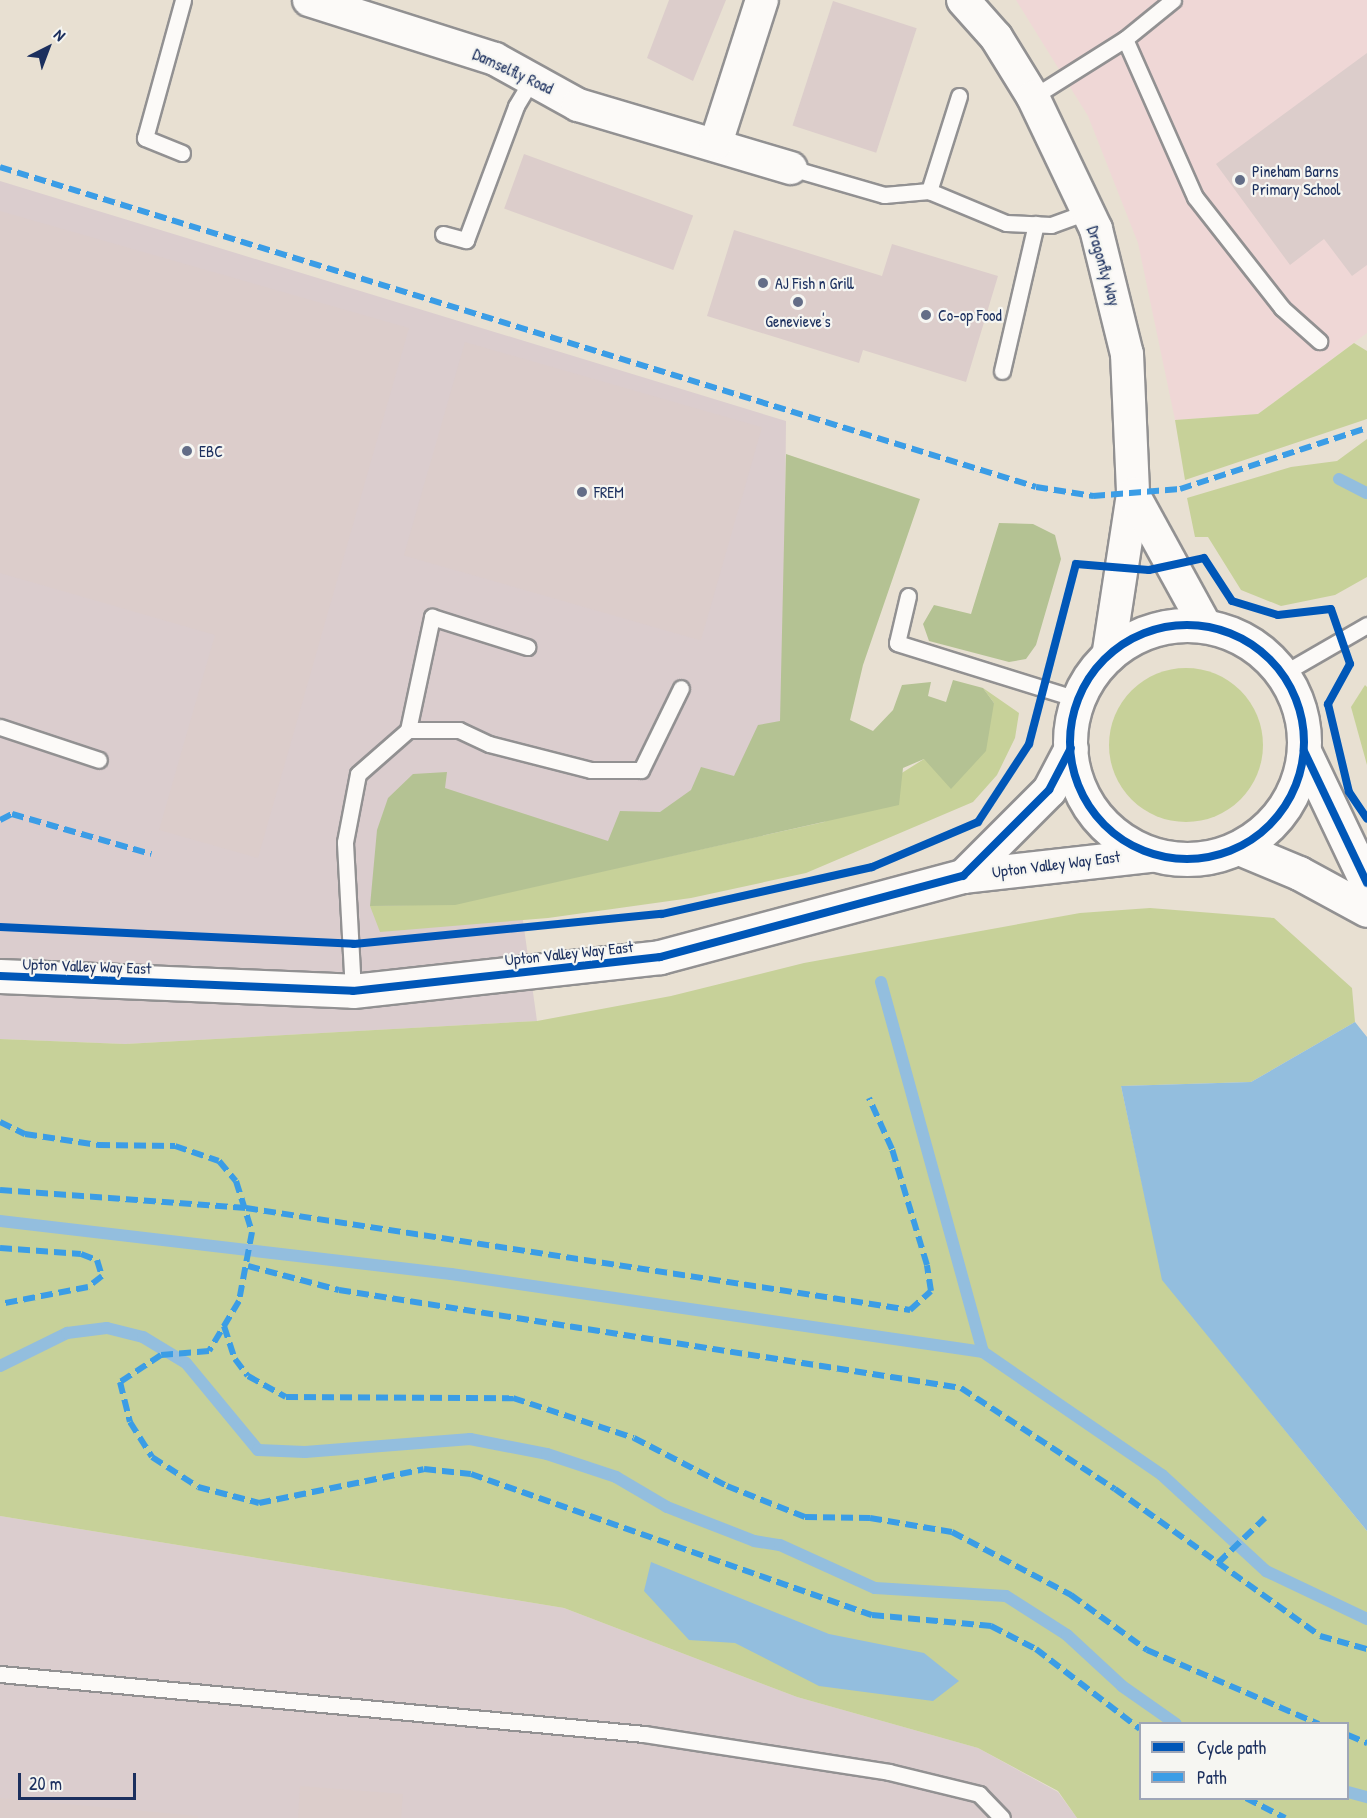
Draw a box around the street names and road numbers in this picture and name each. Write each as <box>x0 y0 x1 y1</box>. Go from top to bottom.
street label: Damselfly Road <box>470 44 556 98</box>
street label: Dragonfly Way <box>1083 224 1125 308</box>
street label: Upton Valley Way East <box>991 847 1121 881</box>
street label: Upton Valley Way East <box>504 937 634 969</box>
street label: Upton Valley Way East <box>22 954 152 978</box>

